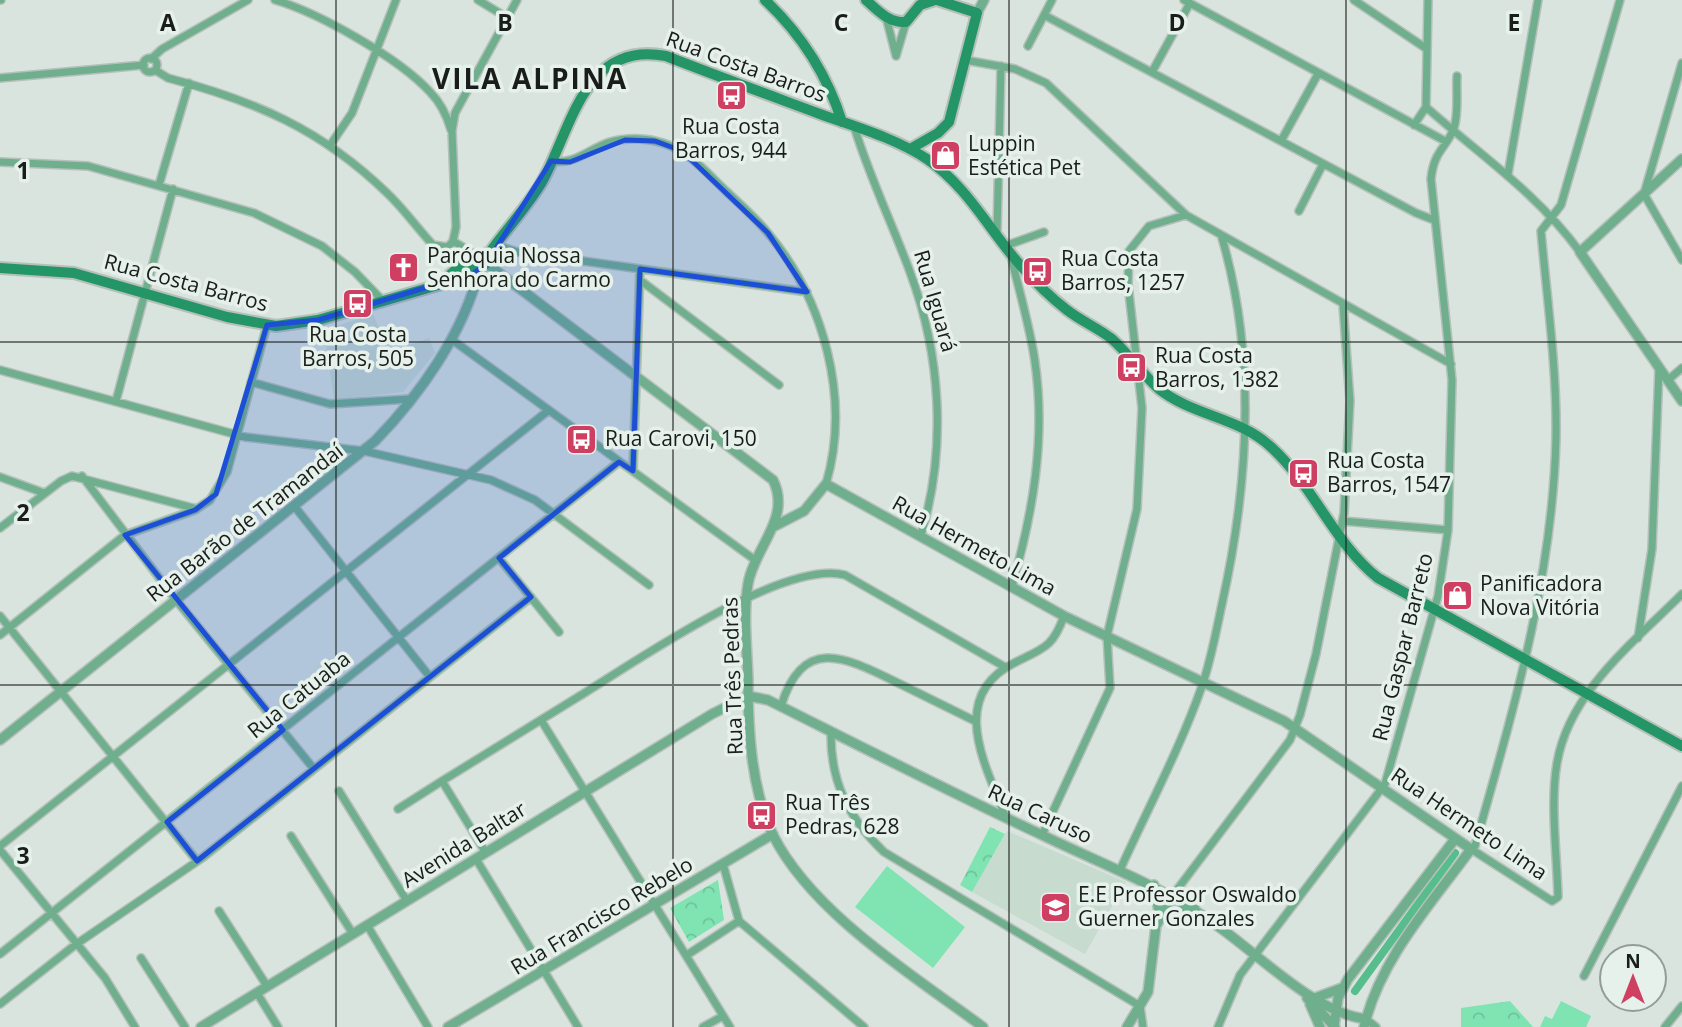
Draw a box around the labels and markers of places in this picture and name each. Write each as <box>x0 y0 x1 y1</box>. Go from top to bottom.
bus stop icon: Rua Costa Barros, 944 <box>714 78 748 112</box>
place label: Rua Costa Barros, 944 <box>675 112 787 164</box>
place label: Luppin Estética Pet <box>968 129 1081 181</box>
shop icon: Luppin Estética Pet <box>928 139 962 173</box>
place label: Paróquia Nossa Senhora do Carmo <box>427 241 611 293</box>
place label: Rua Costa Barros, 1257 <box>1061 244 1185 296</box>
church icon: Paróquia Nossa Senhora do Carmo <box>387 251 421 285</box>
bus stop icon: Rua Costa Barros, 1257 <box>1021 254 1055 288</box>
bus stop icon: Rua Costa Barros, 505 <box>341 286 375 320</box>
place label: Rua Costa Barros, 505 <box>302 320 414 372</box>
place label: Rua Costa Barros, 1382 <box>1155 341 1279 393</box>
bus stop icon: Rua Costa Barros, 1382 <box>1115 351 1149 385</box>
bus stop icon: Rua Carovi, 150 <box>565 422 599 456</box>
place label: Rua Carovi, 150 <box>605 424 757 452</box>
place label: Rua Costa Barros, 1547 <box>1327 446 1451 498</box>
bus stop icon: Rua Costa Barros, 1547 <box>1287 456 1321 490</box>
place label: Panificadora Nova Vitória <box>1480 569 1602 621</box>
shop icon: Panificadora Nova Vitória <box>1440 579 1474 613</box>
place label: Rua Três Pedras, 628 <box>785 788 899 840</box>
bus stop icon: Rua Três Pedras, 628 <box>745 798 779 832</box>
place label: E.E Professor Oswaldo Guerner Gonzales <box>1078 880 1297 932</box>
school or university icon: E.E Professor Oswaldo Guerner Gonzales <box>1038 890 1072 924</box>

